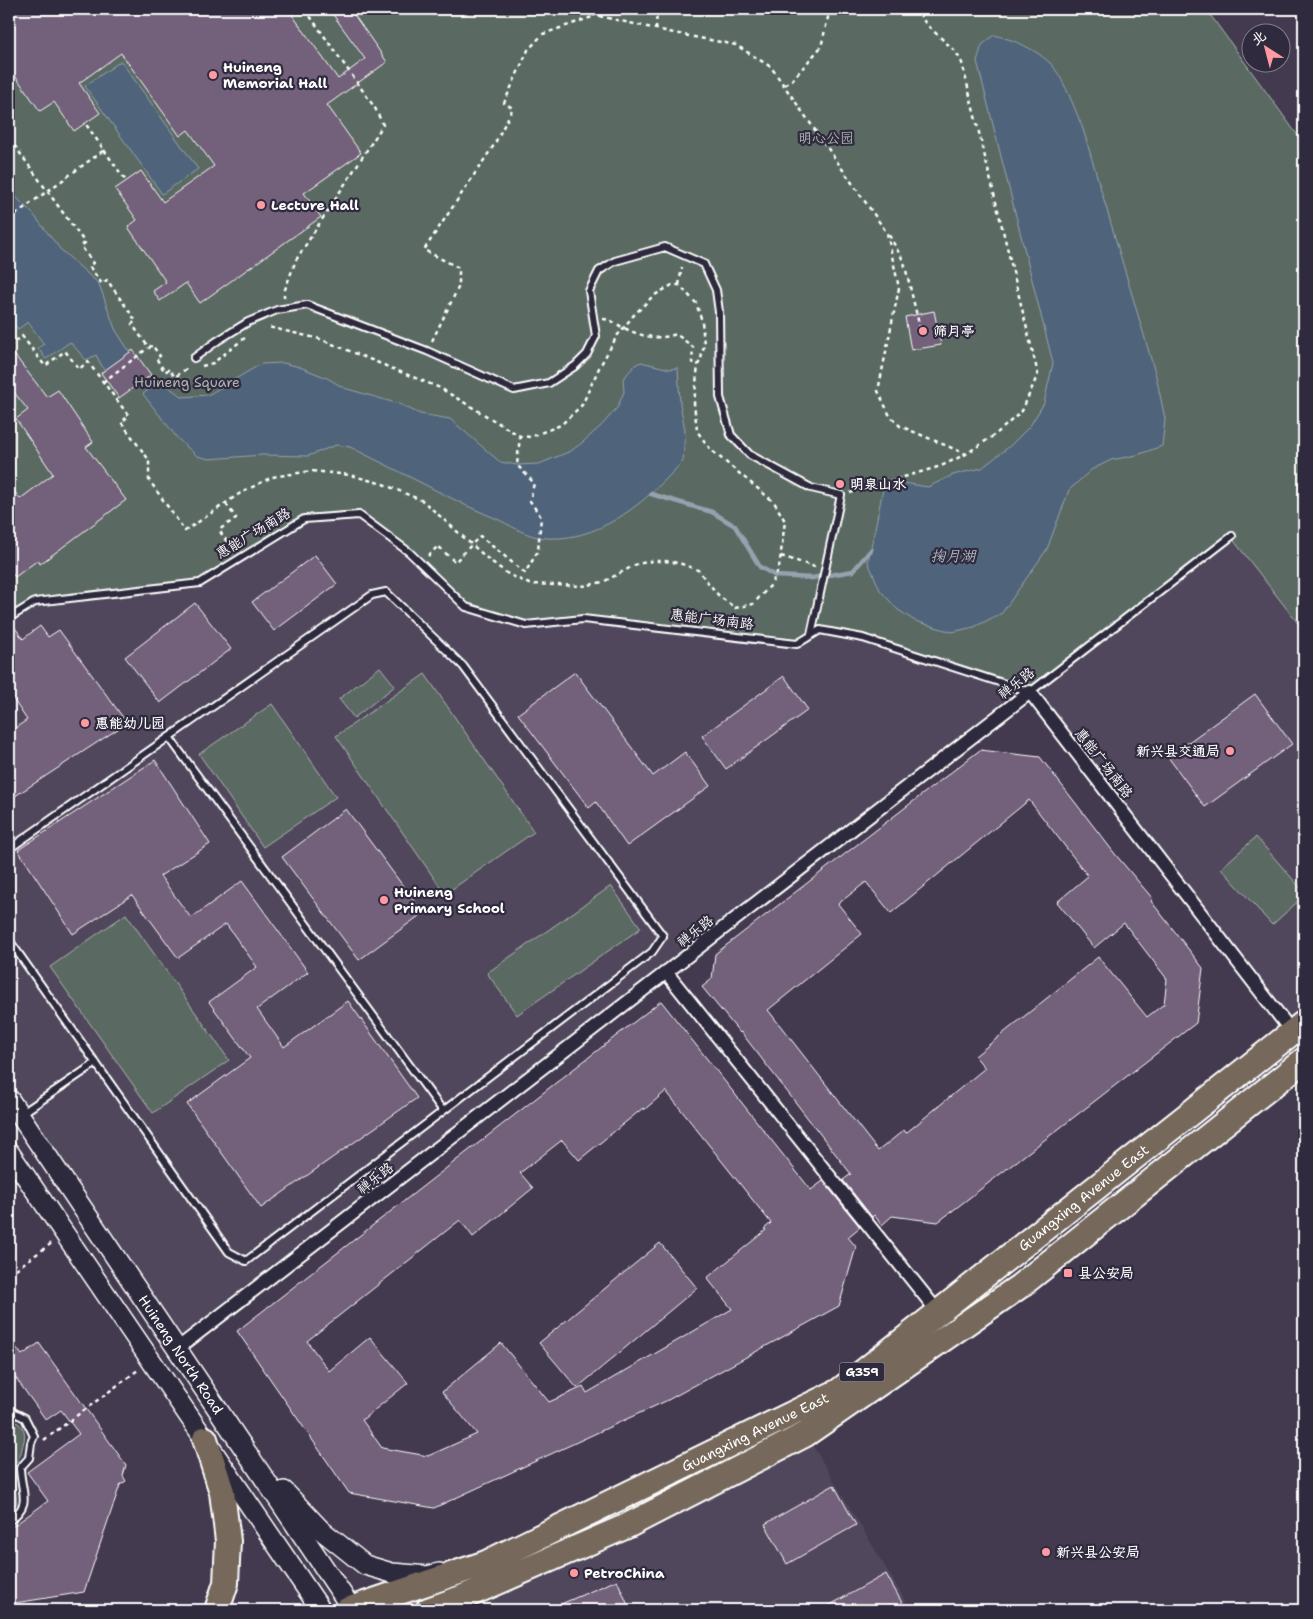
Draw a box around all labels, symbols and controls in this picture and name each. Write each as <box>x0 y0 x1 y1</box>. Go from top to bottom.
north arrow <box>1240 22 1290 72</box>
text: 北 <box>1247 26 1269 49</box>
place label: Huineng Memorial Hall <box>223 58 327 92</box>
marker: Huineng Memorial Hall <box>207 69 219 81</box>
park label: 明心公园 <box>798 129 854 147</box>
place label: Lecture Hall <box>271 196 359 214</box>
marker: Lecture Hall <box>255 199 267 211</box>
place label: 筛月亭 <box>933 322 975 340</box>
marker: 筛月亭 <box>917 325 929 337</box>
park label: Huineng Square <box>134 373 240 391</box>
place label: 明泉山水 <box>850 475 907 493</box>
marker: 明泉山水 <box>834 478 846 490</box>
street label: 惠能广场南路 <box>212 504 294 562</box>
water label: 掬月湖 <box>930 546 977 566</box>
street label: 惠能广场南路 <box>669 605 755 633</box>
street label: 禅乐路 <box>994 663 1038 703</box>
place label: 惠能幼儿园 <box>95 714 165 732</box>
marker: 惠能幼儿园 <box>79 717 91 729</box>
street label: 惠能广场南路 <box>1071 724 1137 802</box>
place label: 新兴县交通局 <box>1136 742 1220 760</box>
marker: 新兴县交通局 <box>1224 745 1236 757</box>
place label: Huineng Primary School <box>394 883 505 917</box>
marker: Huineng Primary School <box>378 894 390 906</box>
street label: 禅乐路 <box>673 911 717 951</box>
street label: Guangxing Avenue East <box>1014 1140 1152 1255</box>
street label: 禅乐路 <box>353 1158 397 1198</box>
place label: 县公安局 <box>1078 1264 1134 1282</box>
marker: 县公安局 <box>1062 1267 1074 1279</box>
street label: Huineng North Road <box>134 1292 227 1418</box>
road number: G359 <box>840 1362 884 1381</box>
street label: Guangxing Avenue East <box>679 1388 832 1475</box>
place label: 新兴县公安局 <box>1056 1543 1140 1561</box>
marker: 新兴县公安局 <box>1040 1546 1052 1558</box>
place label: PetroChina <box>584 1564 665 1582</box>
marker: PetroChina <box>568 1567 580 1579</box>

